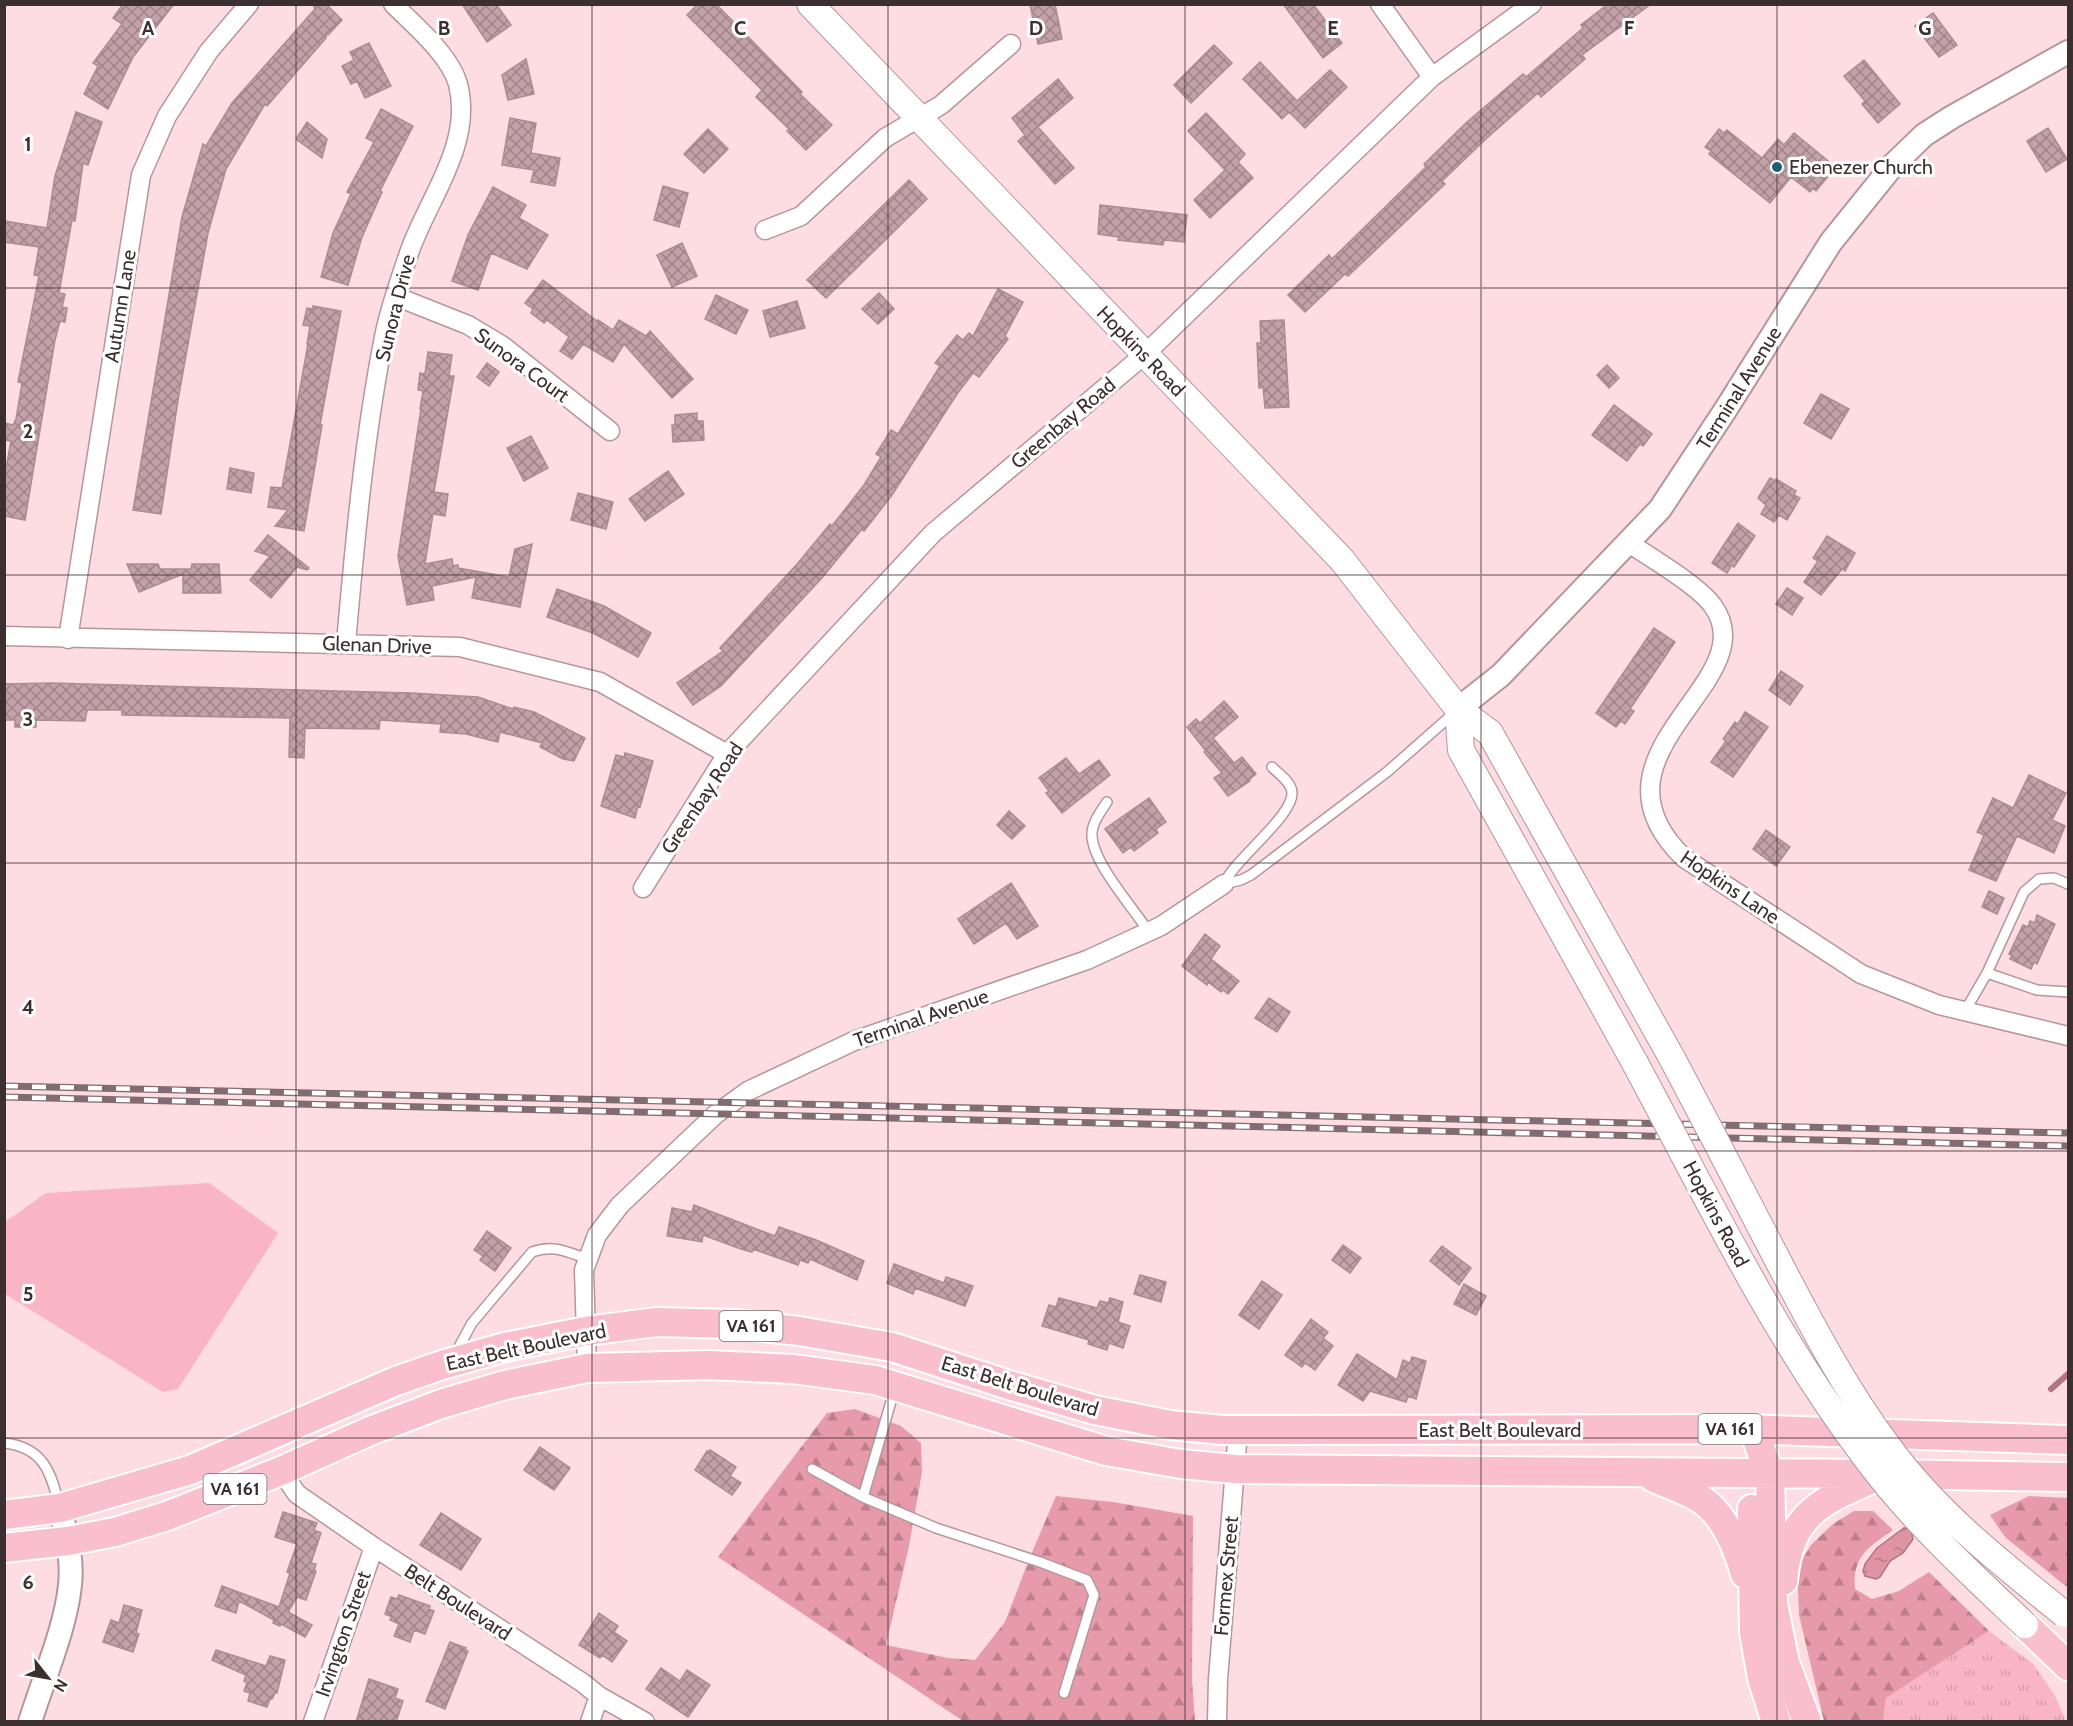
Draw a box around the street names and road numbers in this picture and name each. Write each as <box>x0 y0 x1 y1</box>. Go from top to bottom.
street label: Autumn Lane <box>99 248 141 364</box>
street label: Sunora Drive <box>370 252 420 364</box>
street label: Hopkins Road <box>1092 301 1190 401</box>
street label: Terminal Avenue <box>1692 322 1786 454</box>
street label: Sunora Court <box>470 323 574 408</box>
street label: Greenbay Road <box>1006 372 1120 474</box>
street label: Glenan Drive <box>322 631 432 659</box>
street label: Greenbay Road <box>656 738 748 858</box>
street label: Hopkins Lane <box>1676 845 1784 929</box>
street label: Terminal Avenue <box>851 984 991 1052</box>
street label: Hopkins Road <box>1678 1157 1754 1271</box>
road number: VA 161 <box>720 1311 783 1341</box>
street label: East Belt Boulevard <box>444 1318 608 1376</box>
street label: East Belt Boulevard <box>939 1351 1101 1421</box>
road number: VA 161 <box>1698 1414 1762 1444</box>
street label: East Belt Boulevard <box>1419 1418 1581 1442</box>
road number: VA 161 <box>204 1474 266 1504</box>
street label: Formex Street <box>1209 1515 1243 1637</box>
street label: Belt Boulevard <box>400 1559 516 1645</box>
street label: Irvington Street <box>310 1568 376 1700</box>

